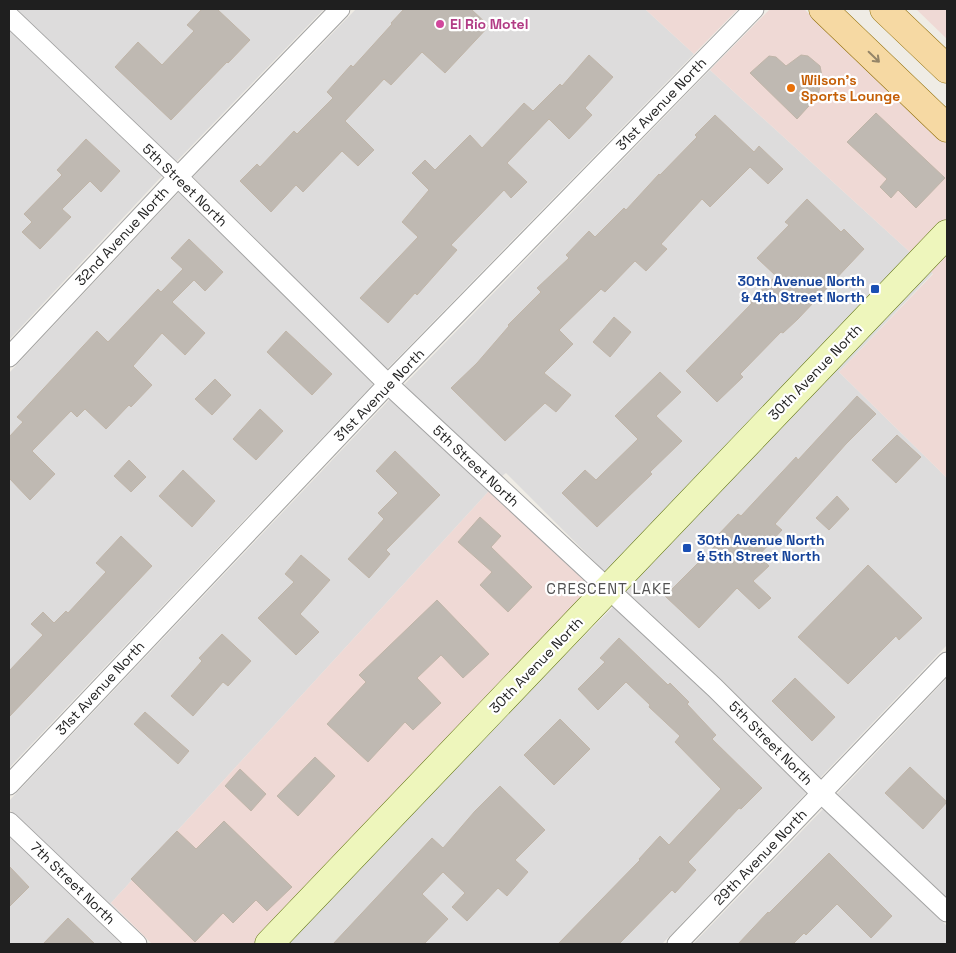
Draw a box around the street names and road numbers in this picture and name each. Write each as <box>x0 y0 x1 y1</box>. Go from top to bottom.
street label: 31st Avenue North <box>612 54 710 154</box>
street label: 5th Street North <box>139 140 231 230</box>
street label: 32nd Avenue North <box>71 183 173 289</box>
street label: 30th Avenue North <box>764 320 866 424</box>
street label: 31st Avenue North <box>330 345 428 445</box>
street label: 5th Street North <box>429 421 523 511</box>
street label: 30th Avenue North <box>485 613 587 717</box>
street label: 31st Avenue North <box>52 637 148 739</box>
street label: 5th Street North <box>725 697 817 789</box>
street label: 29th Avenue North <box>710 805 810 909</box>
street label: 7th Street North <box>27 838 119 928</box>

